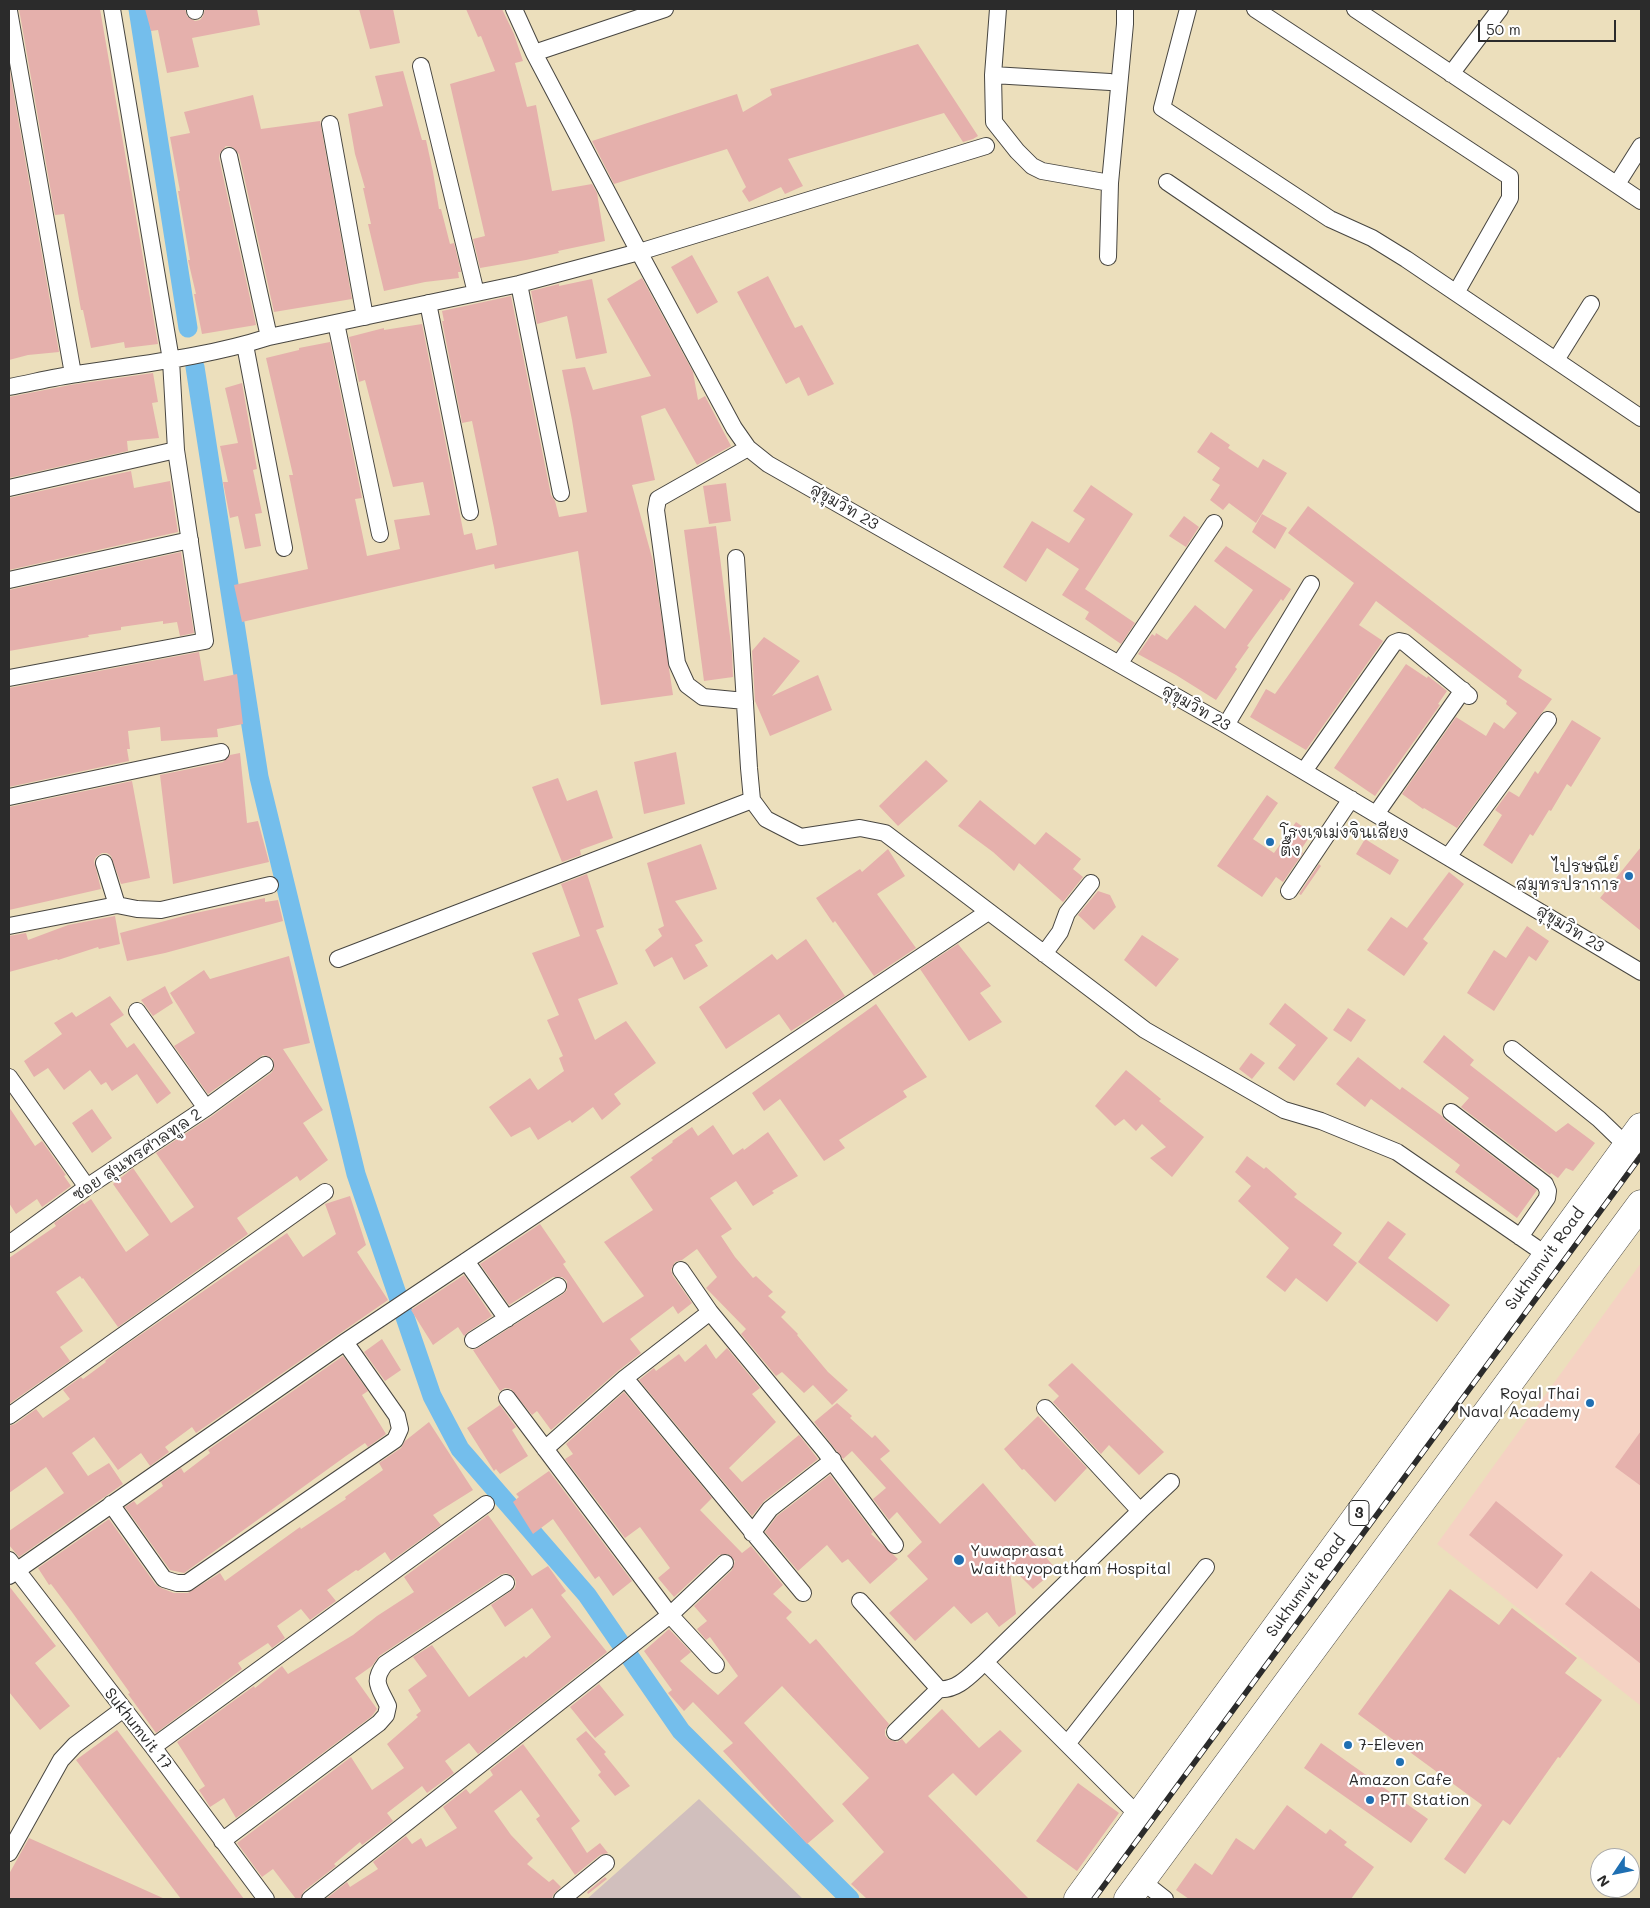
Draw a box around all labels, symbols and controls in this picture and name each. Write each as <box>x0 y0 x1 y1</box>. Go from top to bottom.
scale bar <box>1480 10 1618 42</box>
text: 50 m <box>1486 19 1521 39</box>
street label: สุขุมวิท 23 <box>806 480 882 534</box>
street label: สุขุมวิท 23 <box>1158 681 1234 735</box>
place label: โรงเจเม่งจินเสียง ตึ๊ง <box>1280 823 1409 861</box>
marker: โรงเจเม่งจินเสียง ตึ๊ง <box>1264 836 1276 848</box>
place label: ไปรษณีย์ สมุทรปราการ <box>1516 857 1619 895</box>
marker: ไปรษณีย์ สมุทรปราการ <box>1623 870 1635 882</box>
street label: สุขุมวิท 23 <box>1532 901 1608 957</box>
street label: ซอย สุนทรศาลทูล 2 <box>69 1105 205 1205</box>
street label: Sukhumvit Road <box>1501 1204 1589 1314</box>
place label: Royal Thai Naval Academy <box>1459 1384 1580 1422</box>
marker: Royal Thai Naval Academy <box>1584 1397 1596 1409</box>
road number: 3 <box>1349 1500 1369 1526</box>
street label: Sukhumvit Road <box>1262 1531 1350 1641</box>
place label: Yuwaprasat Waithayopatham Hospital <box>970 1541 1171 1579</box>
marker: Yuwaprasat Waithayopatham Hospital <box>952 1553 966 1567</box>
street label: Sukhumvit 17 <box>100 1684 176 1774</box>
place label: 7-Eleven <box>1358 1735 1424 1755</box>
marker: 7-Eleven <box>1342 1739 1354 1751</box>
marker: Amazon Cafe <box>1394 1756 1406 1768</box>
place label: Amazon Cafe <box>1348 1770 1452 1790</box>
place label: PTT Station <box>1380 1790 1469 1810</box>
marker: PTT Station <box>1364 1794 1376 1806</box>
north arrow <box>1590 1848 1640 1898</box>
text: N <box>1592 1871 1614 1891</box>

